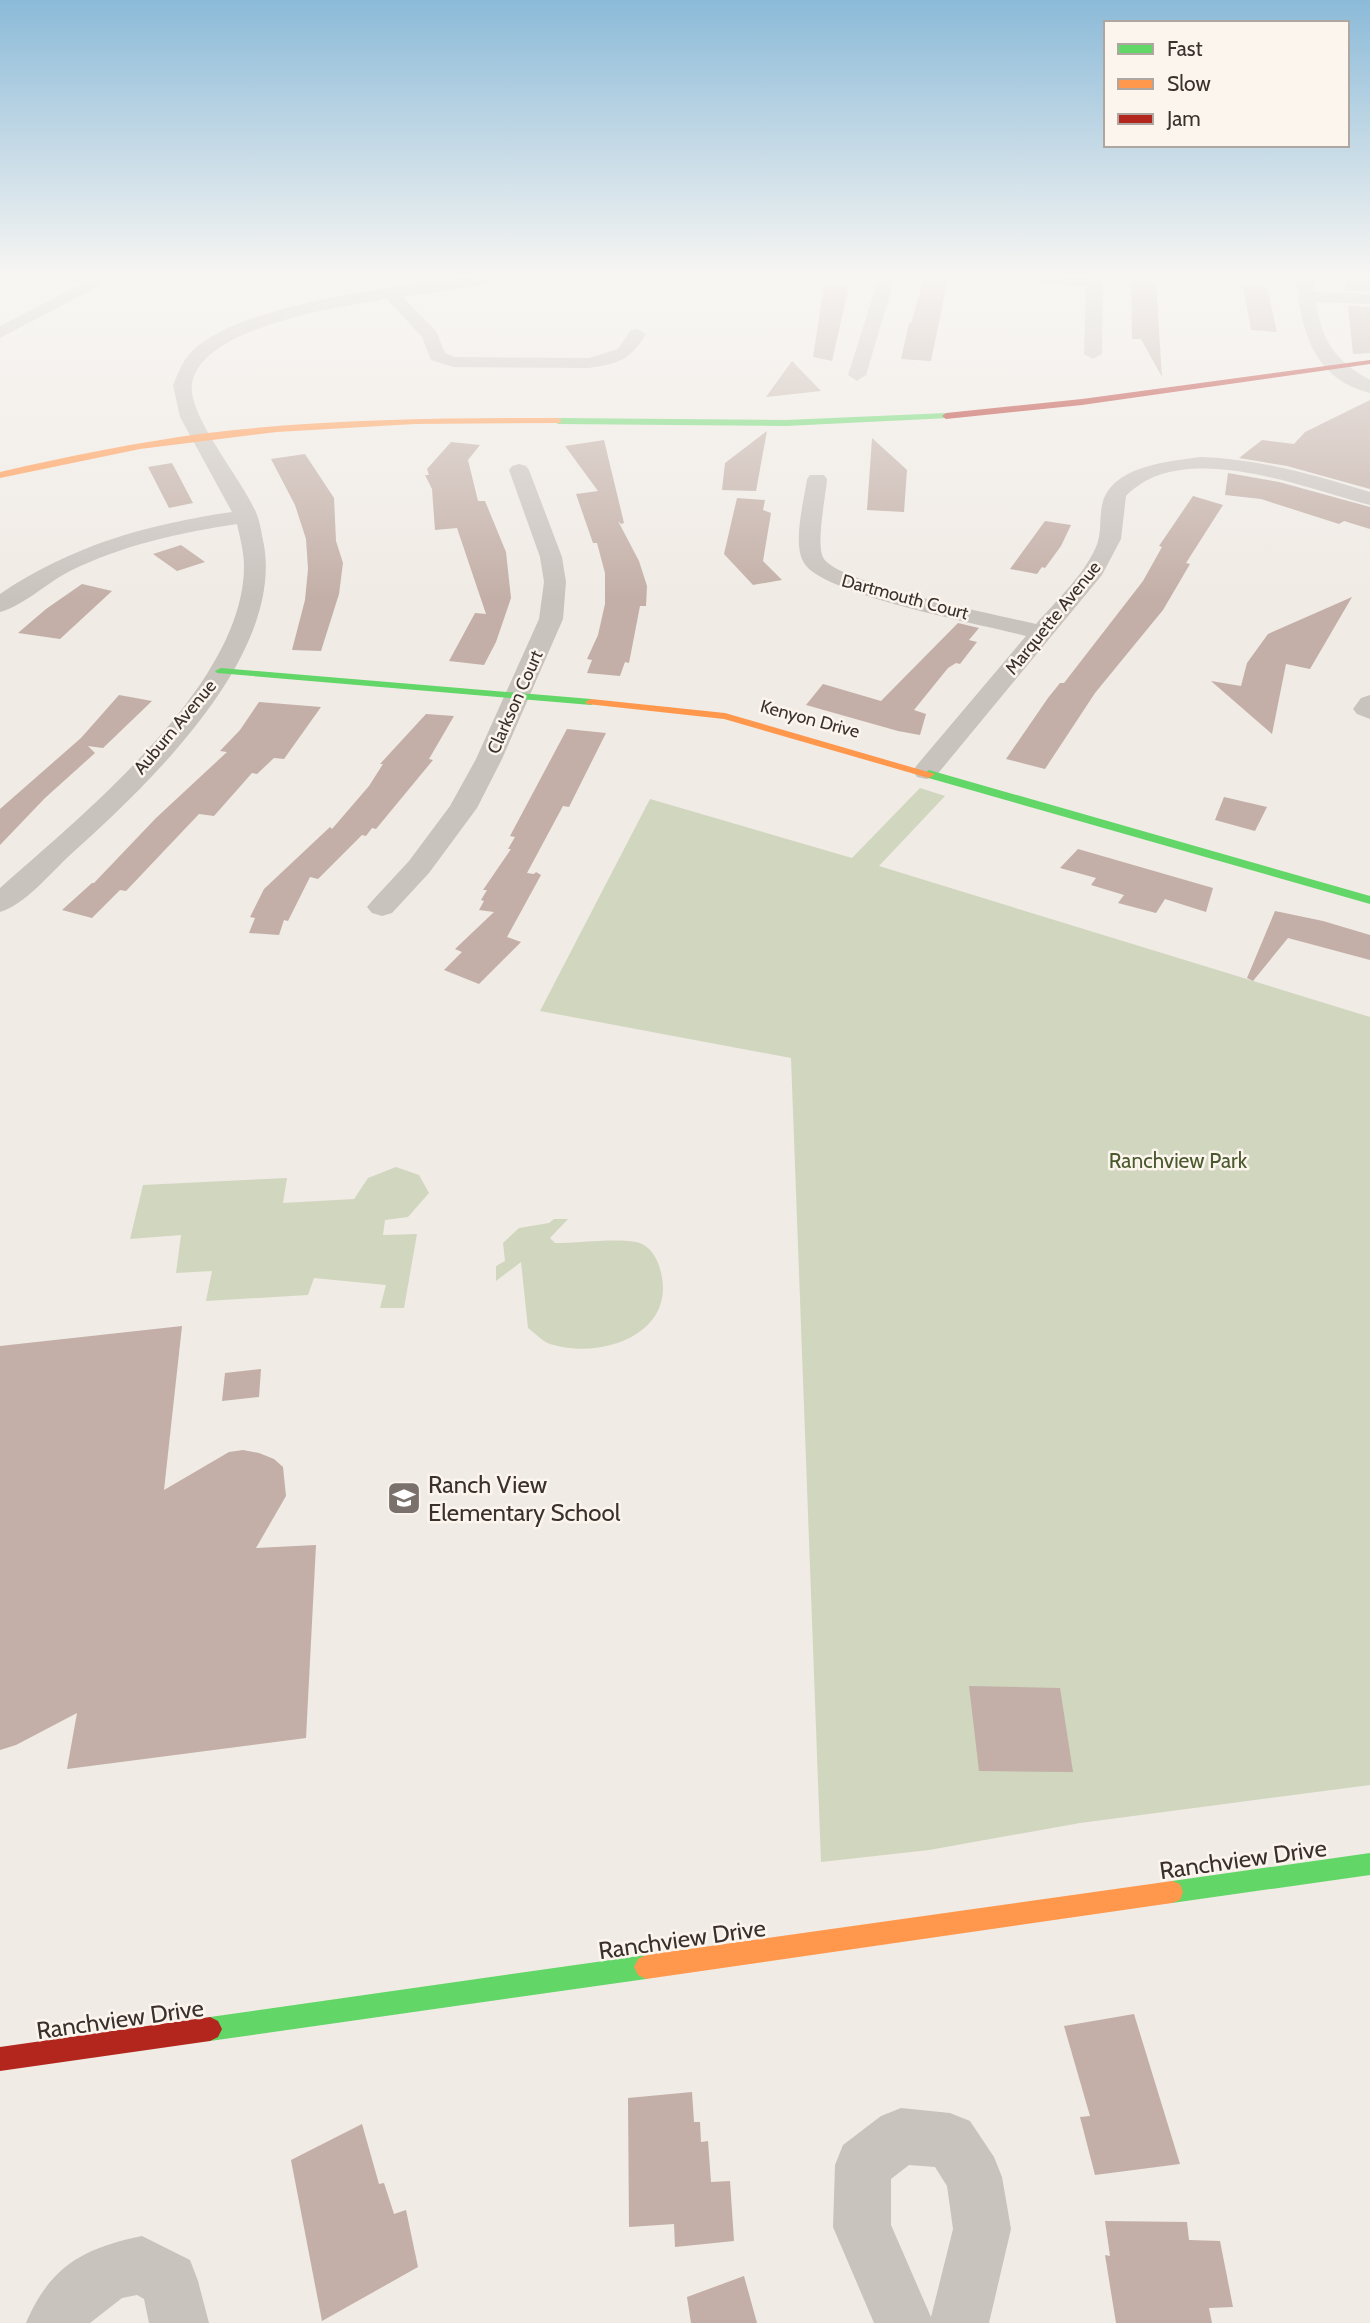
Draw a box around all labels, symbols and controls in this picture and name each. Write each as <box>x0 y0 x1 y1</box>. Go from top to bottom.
legend <box>1104 21 1349 147</box>
text: Fast <box>1167 36 1203 61</box>
text: Slow <box>1167 71 1211 96</box>
text: Jam <box>1166 106 1201 131</box>
street label: Marquette Avenue <box>1000 557 1106 679</box>
street label: Dartmouth Court <box>839 570 971 624</box>
street label: Clarkson Court <box>482 647 548 757</box>
street label: Auburn Avenue <box>129 675 221 779</box>
street label: Kenyon Drive <box>758 695 862 743</box>
park label: Ranchview Park <box>1109 1148 1248 1173</box>
place label: Ranch View Elementary School <box>428 1470 621 1527</box>
school or university icon: Ranch View Elementary School <box>385 1479 423 1517</box>
street label: Ranchview Drive <box>1157 1833 1329 1885</box>
street label: Ranchview Drive <box>596 1913 768 1965</box>
street label: Ranchview Drive <box>34 1993 206 2045</box>

